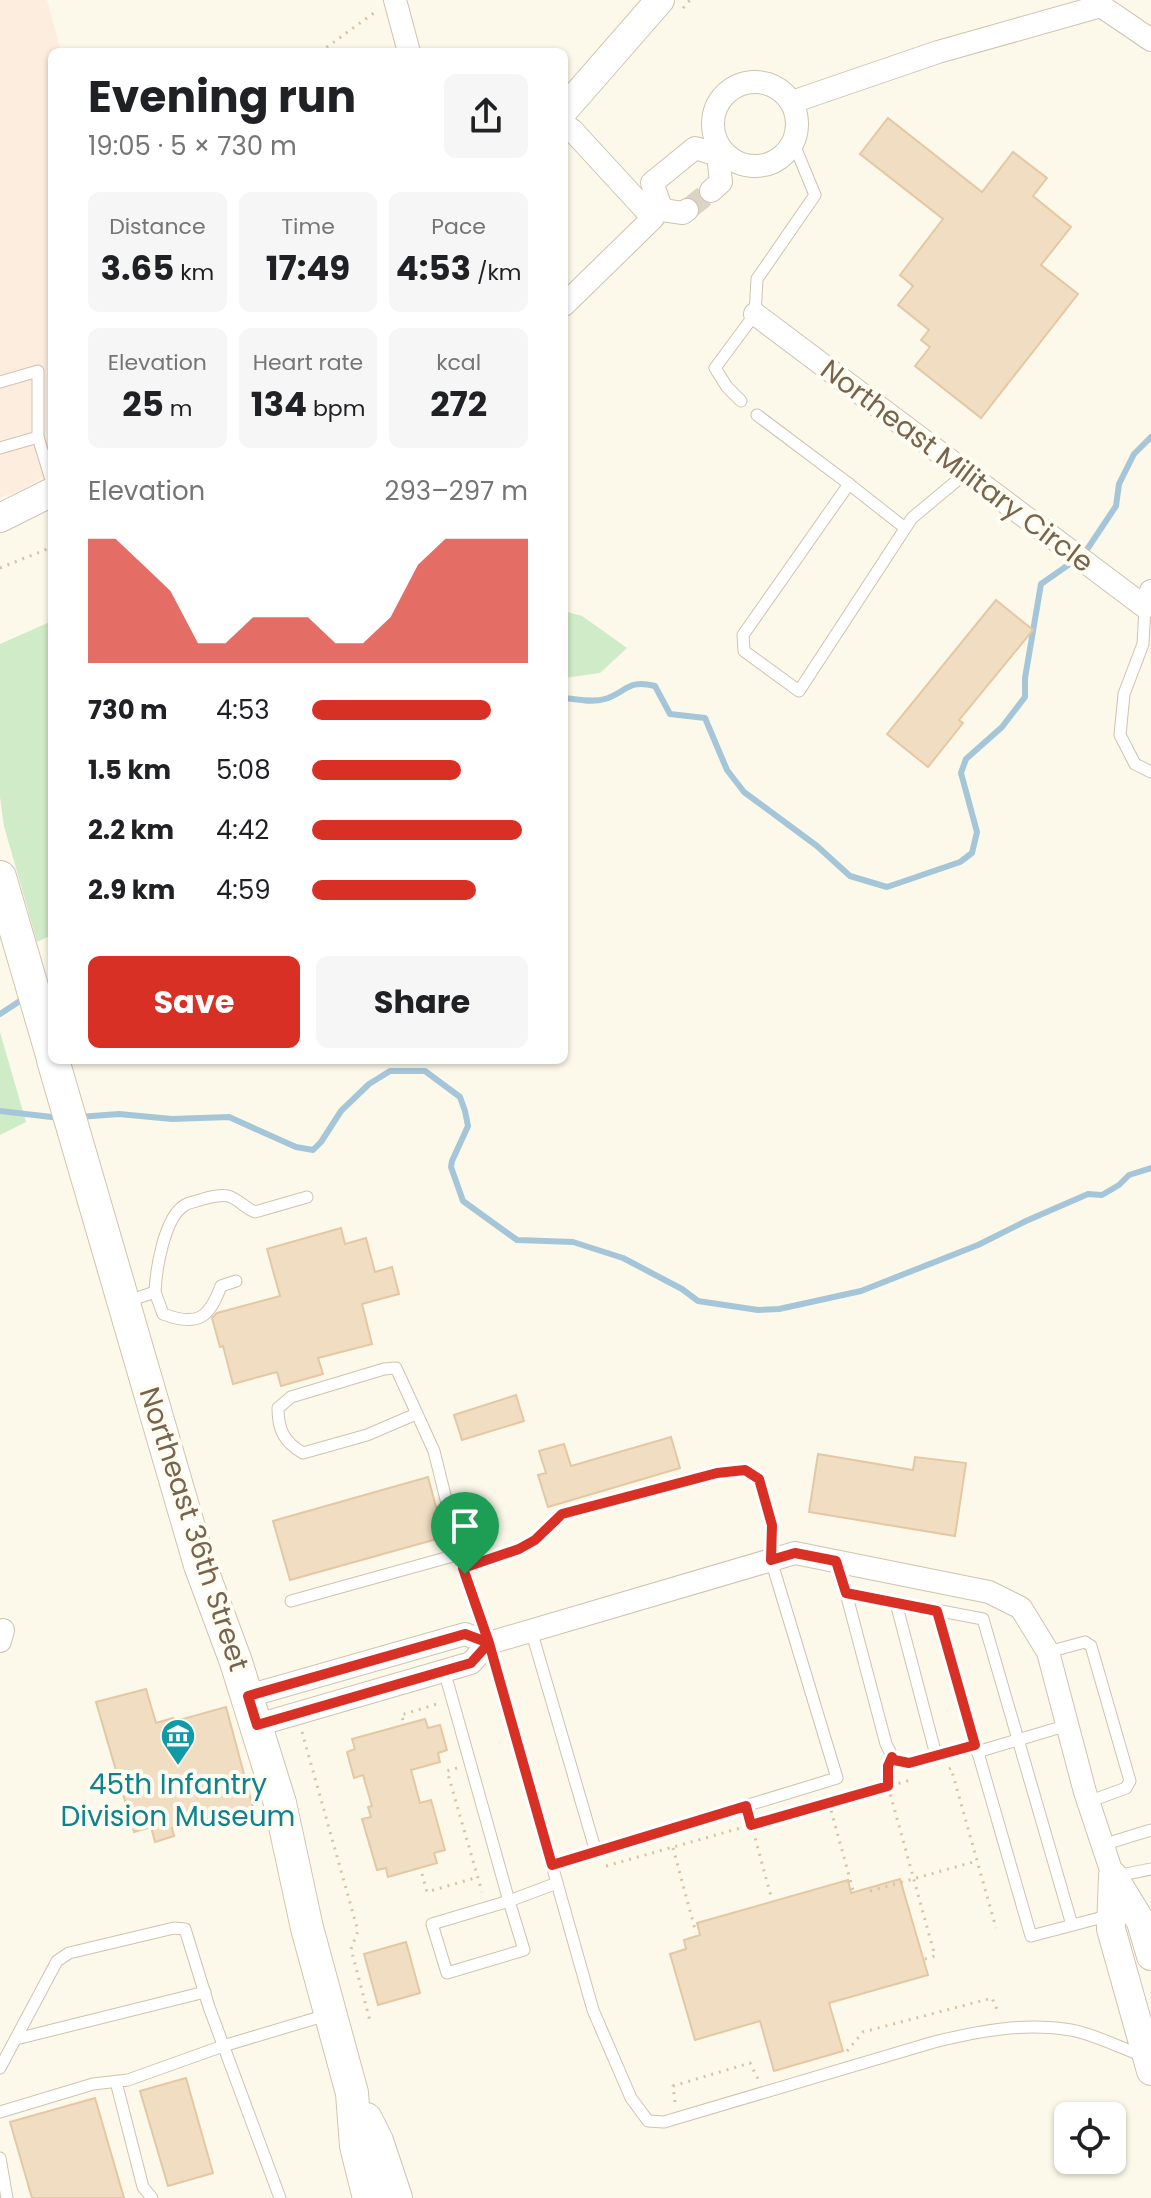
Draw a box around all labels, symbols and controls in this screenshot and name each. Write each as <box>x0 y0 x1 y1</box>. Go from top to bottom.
text: Evening run <box>88 66 356 127</box>
button: share <box>444 74 528 158</box>
text: 19:05 · 5 × 730 m <box>88 128 297 164</box>
text: Distance <box>109 211 206 242</box>
text: Time <box>281 211 335 242</box>
text: Pace <box>431 211 486 242</box>
text: 3.65 <box>100 244 174 292</box>
text: 17:49 <box>266 244 350 292</box>
text: 4:53 <box>396 244 471 292</box>
text: km <box>174 257 214 288</box>
text: /km <box>471 257 522 288</box>
text: Elevation <box>108 347 207 378</box>
text: Heart rate <box>253 347 363 378</box>
text: kcal <box>436 347 481 378</box>
street label: Northeast Military Circle <box>812 350 1102 582</box>
text: 25 <box>122 380 164 428</box>
text: 134 <box>251 380 307 428</box>
text: 272 <box>430 380 487 428</box>
text: m <box>164 393 192 424</box>
text: bpm <box>307 393 365 424</box>
text: Elevation <box>88 473 205 509</box>
text: 293–297 m <box>385 473 528 509</box>
text: 730 m <box>88 692 168 728</box>
text: 4:53 <box>216 692 270 728</box>
text: 1.5 km <box>88 752 171 788</box>
text: 5:08 <box>216 752 271 788</box>
text: 2.2 km <box>88 812 174 848</box>
text: 4:42 <box>216 812 269 848</box>
text: 2.9 km <box>88 872 175 908</box>
text: 4:59 <box>216 872 271 908</box>
button: Save <box>88 956 300 1048</box>
button: Share <box>316 956 528 1048</box>
street label: Northeast 36th Street <box>130 1382 258 1676</box>
pin <box>431 1492 499 1574</box>
icon: arrive <box>443 1504 487 1548</box>
museum icon: 45th Infantry Division Museum <box>159 1717 197 1767</box>
place label: 45th Infantry Division Museum <box>61 1765 295 1836</box>
map controls <box>1054 2102 1126 2174</box>
button: locate <box>1054 2102 1126 2174</box>

